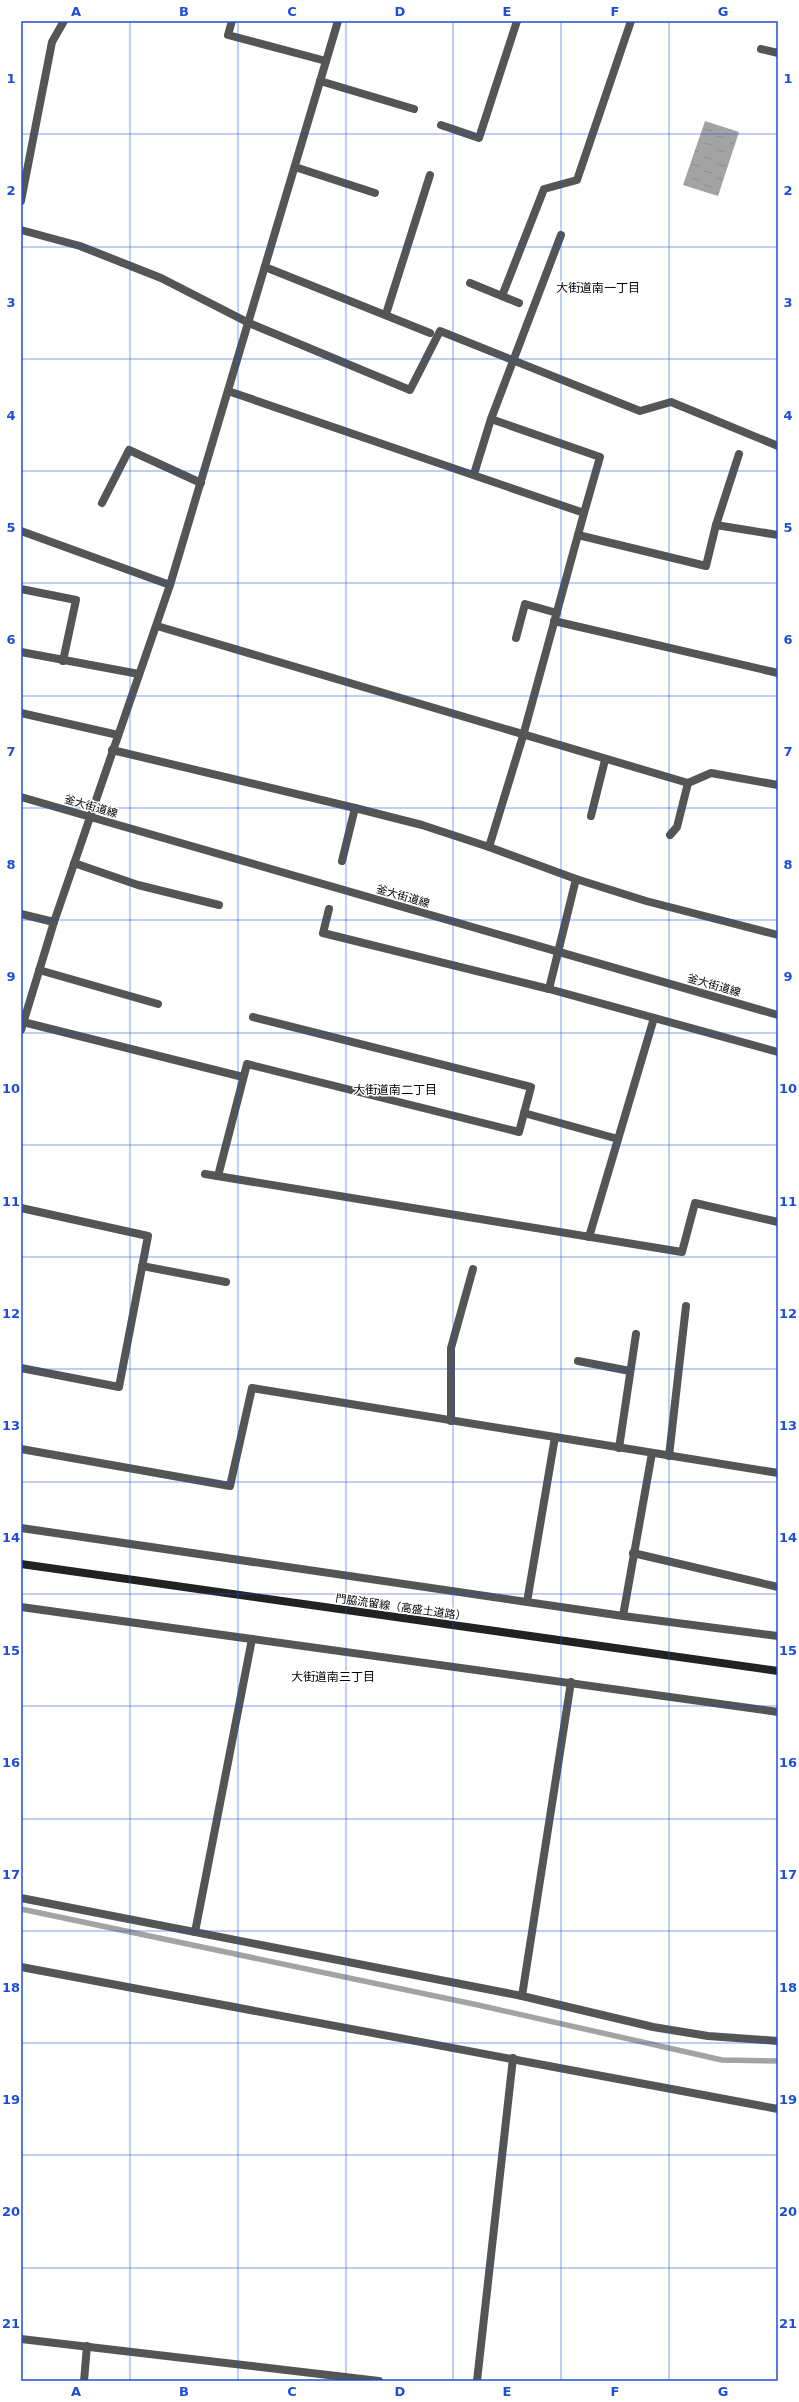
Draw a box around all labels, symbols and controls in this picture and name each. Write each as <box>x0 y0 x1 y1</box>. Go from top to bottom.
text: A <box>71 4 81 19</box>
text: B <box>179 4 189 19</box>
text: C <box>287 4 297 19</box>
text: D <box>395 4 406 19</box>
text: E <box>503 4 511 19</box>
text: F <box>611 4 619 19</box>
text: G <box>718 4 728 19</box>
text: 1 <box>6 71 16 86</box>
text: 1 <box>783 71 793 86</box>
text: 2 <box>6 183 16 198</box>
text: 2 <box>783 183 793 198</box>
district label: 大街道南一丁目 <box>556 281 640 295</box>
text: 3 <box>6 295 16 310</box>
text: 3 <box>783 295 793 310</box>
text: 4 <box>6 408 16 423</box>
text: 4 <box>783 408 793 423</box>
text: 5 <box>6 520 16 535</box>
text: 5 <box>783 520 793 535</box>
text: 6 <box>6 632 16 647</box>
text: 6 <box>783 632 793 647</box>
text: 7 <box>6 744 16 759</box>
text: 7 <box>783 744 793 759</box>
street label: 釜大街道線 <box>63 793 119 820</box>
text: 8 <box>6 857 16 872</box>
text: 8 <box>783 857 793 872</box>
street label: 釜大街道線 <box>375 883 431 910</box>
text: 9 <box>6 969 16 984</box>
text: 9 <box>783 969 793 984</box>
street label: 釜大街道線 <box>686 972 742 999</box>
text: 10 <box>2 1081 20 1096</box>
text: 10 <box>779 1081 797 1096</box>
district label: 大街道南二丁目 <box>353 1083 437 1097</box>
text: 11 <box>2 1194 20 1209</box>
text: 11 <box>779 1194 797 1209</box>
text: 12 <box>2 1306 20 1321</box>
text: 12 <box>779 1306 797 1321</box>
text: 13 <box>2 1418 20 1433</box>
text: 13 <box>779 1418 797 1433</box>
text: 14 <box>2 1530 20 1545</box>
text: 14 <box>779 1530 797 1545</box>
street label: 門脇流留線（高盛土道路） <box>335 1592 467 1623</box>
text: 15 <box>2 1643 20 1658</box>
text: 15 <box>779 1643 797 1658</box>
district label: 大街道南三丁目 <box>291 1670 375 1684</box>
text: 16 <box>2 1755 20 1770</box>
text: 16 <box>779 1755 797 1770</box>
text: 17 <box>2 1867 20 1882</box>
text: 17 <box>779 1867 797 1882</box>
text: 18 <box>2 1980 20 1995</box>
text: 18 <box>779 1980 797 1995</box>
text: 19 <box>2 2092 20 2107</box>
text: 19 <box>779 2092 797 2107</box>
text: 20 <box>2 2204 20 2219</box>
text: 20 <box>779 2204 797 2219</box>
text: 21 <box>2 2316 20 2331</box>
text: 21 <box>779 2316 797 2331</box>
text: A <box>71 2384 81 2399</box>
text: B <box>179 2384 189 2399</box>
text: C <box>287 2384 297 2399</box>
text: D <box>395 2384 406 2399</box>
text: E <box>503 2384 511 2399</box>
text: F <box>611 2384 619 2399</box>
text: G <box>718 2384 728 2399</box>

